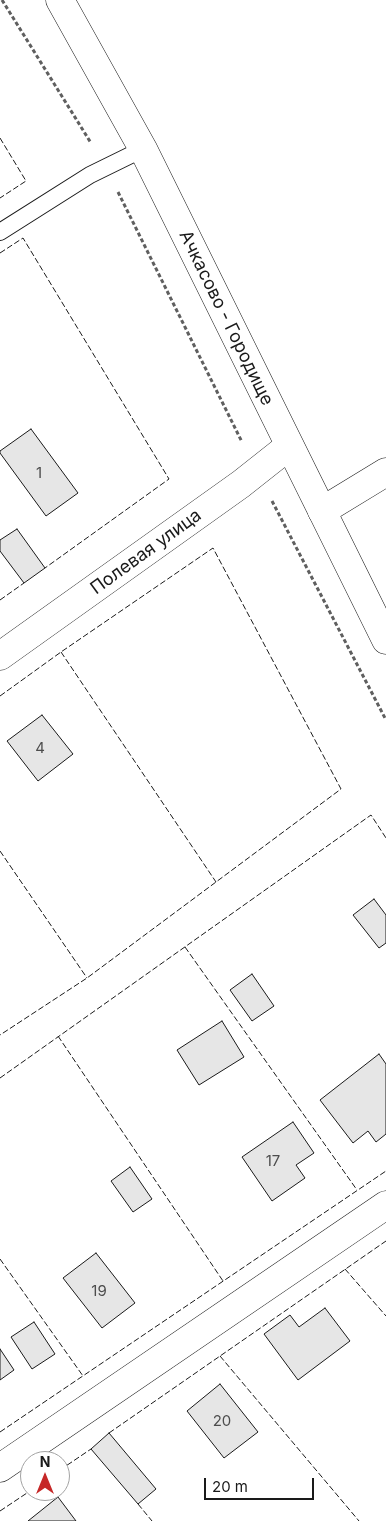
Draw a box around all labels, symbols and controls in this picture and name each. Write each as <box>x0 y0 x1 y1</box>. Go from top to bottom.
street label: Ачкасово - Городище <box>174 227 278 409</box>
house number: 1 <box>36 464 42 482</box>
street label: Полевая улица <box>86 505 206 599</box>
house number: 4 <box>35 739 45 757</box>
house number: 17 <box>266 1152 280 1170</box>
house number: 19 <box>91 1282 107 1300</box>
house number: 20 <box>213 1412 231 1430</box>
north arrow <box>20 1451 70 1501</box>
text: N <box>40 1453 50 1470</box>
scale bar <box>206 1468 316 1500</box>
text: 20 m <box>212 1477 248 1496</box>

